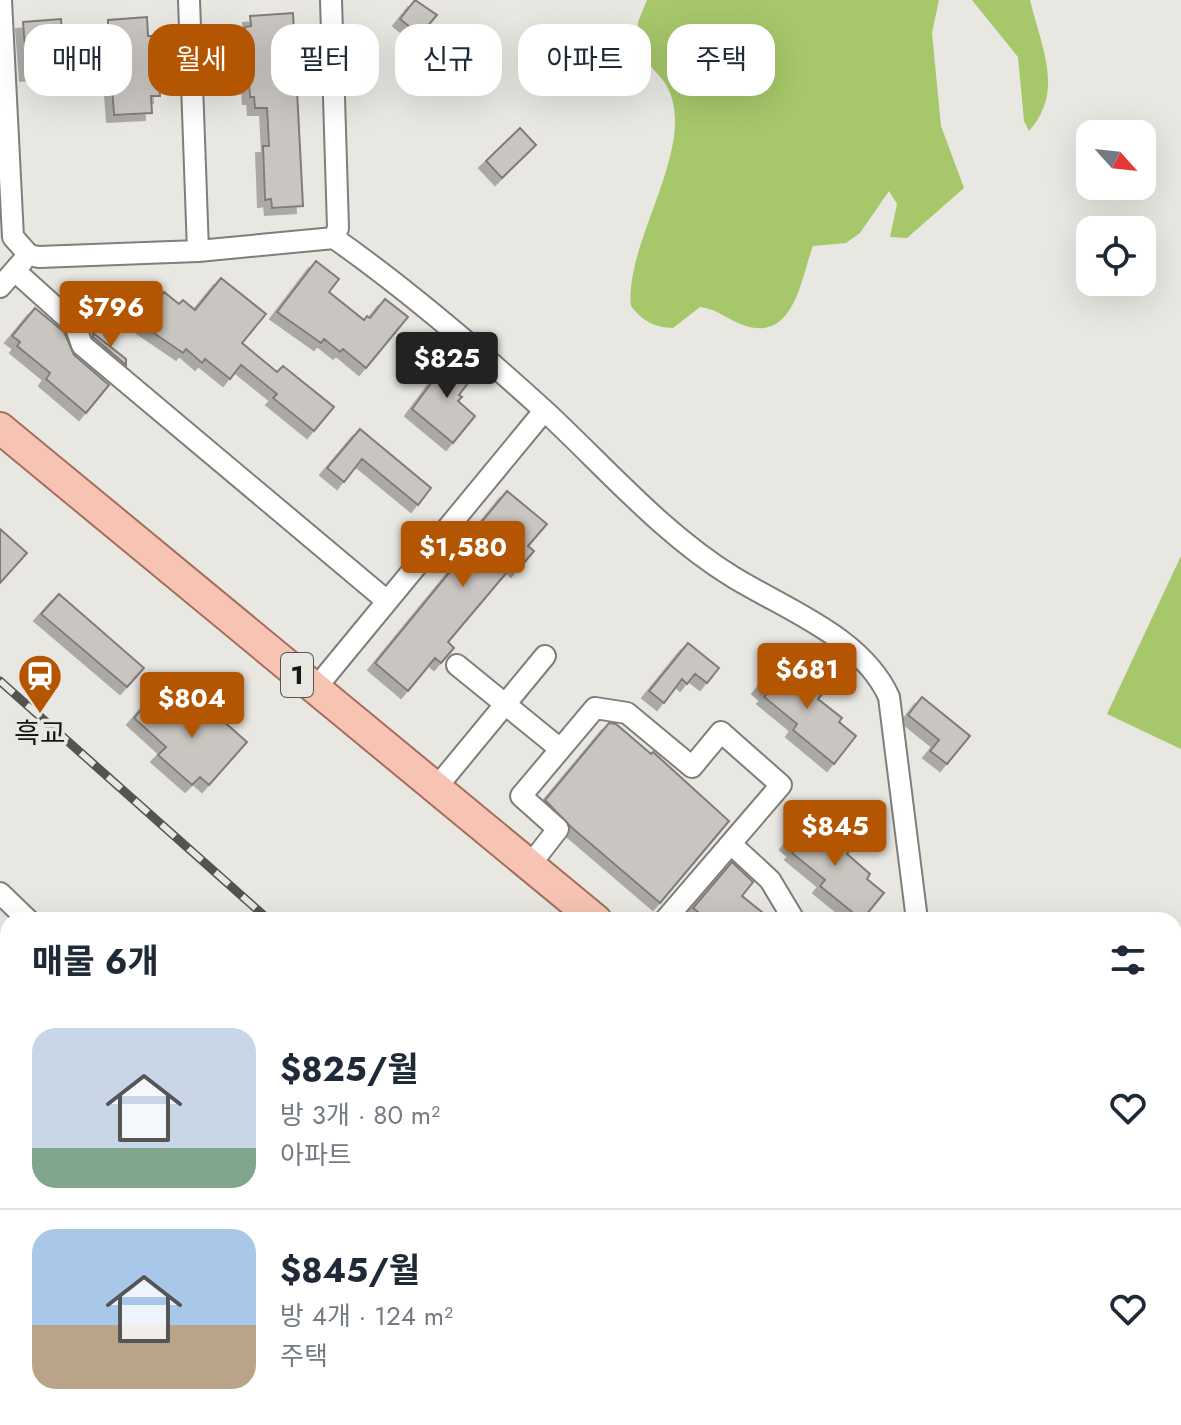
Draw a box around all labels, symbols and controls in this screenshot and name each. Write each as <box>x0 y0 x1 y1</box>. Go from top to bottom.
chip: 매매 <box>24 24 132 96</box>
chip: 월세 <box>148 24 255 96</box>
chip: 필터 <box>271 24 379 96</box>
chip: 신규 <box>395 24 502 96</box>
chip: 아파트 <box>518 24 651 96</box>
chip: 주택 <box>667 24 775 96</box>
north arrow <box>1076 120 1156 200</box>
map controls <box>1076 120 1156 296</box>
button: locate <box>1076 216 1156 296</box>
pin: $796 <box>64 281 158 349</box>
text: $796 <box>78 288 144 326</box>
pin: $825 <box>400 332 494 400</box>
text: $825 <box>414 339 480 377</box>
pin: $1,580 <box>398 521 528 589</box>
text: $1,580 <box>419 528 507 566</box>
pin: $681 <box>760 643 854 711</box>
text: $681 <box>775 650 839 688</box>
station icon: 흑교 <box>16 652 64 715</box>
road number: 1 <box>281 653 313 697</box>
pin: $804 <box>145 672 239 740</box>
text: $804 <box>158 679 226 717</box>
place label: 흑교 <box>14 713 66 754</box>
pin: $845 <box>788 800 882 868</box>
text: $845 <box>801 807 869 845</box>
text: 매물 6개 <box>32 937 159 986</box>
icon: filters <box>1106 938 1150 982</box>
text: $825/월 <box>280 1045 419 1094</box>
icon: home <box>96 1060 192 1156</box>
icon: heart <box>1106 1086 1150 1130</box>
text: 방 3개 · 80 m² <box>280 1096 440 1134</box>
text: 아파트 <box>280 1136 352 1174</box>
text: $845/월 <box>280 1246 420 1295</box>
icon: home <box>96 1261 192 1357</box>
icon: heart <box>1106 1287 1150 1331</box>
text: 방 4개 · 124 m² <box>280 1297 453 1335</box>
text: 주택 <box>280 1337 328 1375</box>

